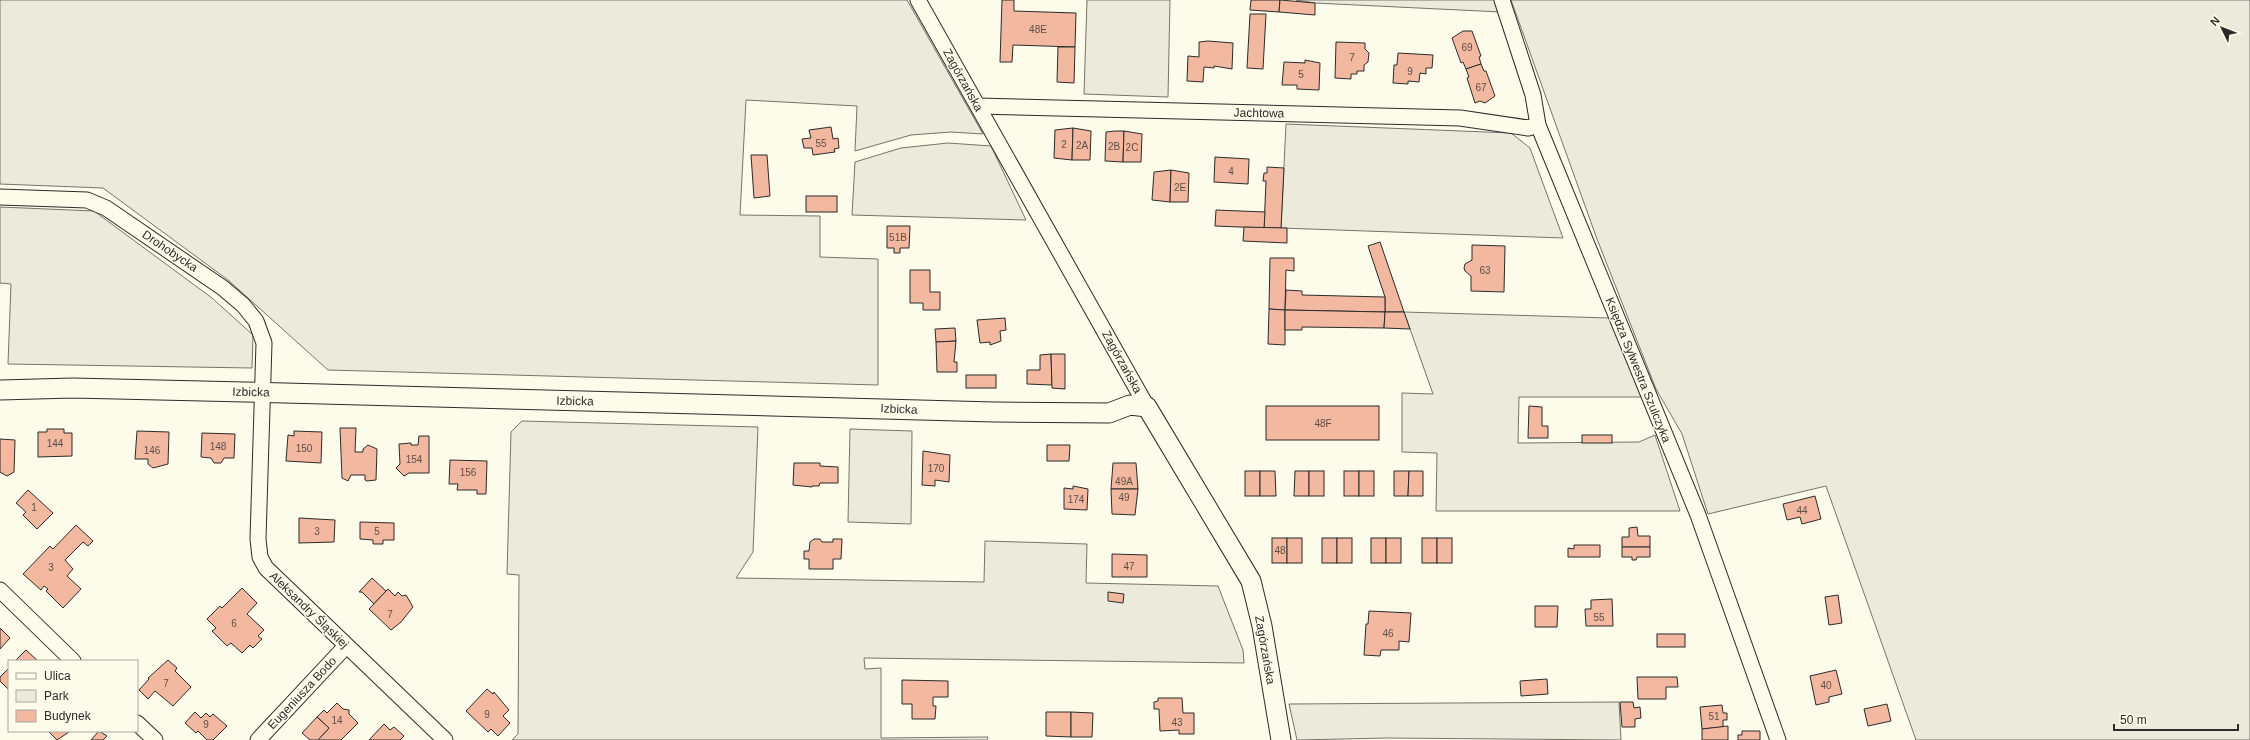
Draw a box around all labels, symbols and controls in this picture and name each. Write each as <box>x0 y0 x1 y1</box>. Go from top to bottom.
north arrow <box>2202 8 2242 48</box>
text: N <box>2208 14 2222 28</box>
house number: 48E <box>1029 24 1047 35</box>
house number: 69 <box>1461 42 1473 53</box>
street label: Zagórzańska <box>940 46 986 114</box>
house number: 7 <box>1349 52 1355 63</box>
house number: 9 <box>1407 66 1413 77</box>
house number: 5 <box>1298 69 1304 80</box>
house number: 67 <box>1475 82 1487 93</box>
street label: Jachtowa <box>1234 106 1285 120</box>
house number: 55 <box>815 138 827 149</box>
house number: 2 <box>1061 139 1067 150</box>
house number: 2A <box>1076 140 1088 151</box>
house number: 2B <box>1108 141 1120 152</box>
house number: 2C <box>1126 142 1138 153</box>
house number: 4 <box>1228 166 1234 177</box>
house number: 2E <box>1174 182 1186 193</box>
street label: Drohobycka <box>140 227 201 275</box>
house number: 51B <box>889 232 907 243</box>
house number: 63 <box>1479 265 1491 276</box>
street label: Księdza Sylwestra Szulczyka <box>1602 295 1674 445</box>
street label: Zagórzańska <box>1099 328 1145 396</box>
street label: Izbicka <box>232 385 270 399</box>
street label: Izbicka <box>556 394 594 408</box>
street label: Izbicka <box>880 401 918 417</box>
house number: 48F <box>1314 418 1332 429</box>
house number: 144 <box>47 438 64 449</box>
house number: 148 <box>210 441 227 452</box>
house number: 150 <box>296 443 313 454</box>
house number: 146 <box>144 445 161 456</box>
house number: 154 <box>406 454 423 465</box>
house number: 170 <box>928 463 945 474</box>
house number: 156 <box>460 467 477 478</box>
house number: 49A <box>1115 476 1133 487</box>
house number: 49 <box>1118 492 1130 503</box>
house number: 174 <box>1068 494 1085 505</box>
house number: 1 <box>31 502 37 513</box>
house number: 44 <box>1796 505 1808 516</box>
house number: 3 <box>314 526 320 537</box>
house number: 5 <box>374 526 380 537</box>
house number: 48 <box>1274 545 1286 556</box>
house number: 47 <box>1123 561 1135 572</box>
house number: 3 <box>48 562 54 573</box>
street label: Aleksandry Śląskiej <box>267 568 352 651</box>
house number: 7 <box>387 609 393 620</box>
house number: 55 <box>1593 612 1605 623</box>
street label: Zagórzańska <box>1252 615 1278 686</box>
house number: 6 <box>231 618 237 629</box>
house number: 46 <box>1382 628 1394 639</box>
street label: Eugeniusza Bodo <box>265 654 339 732</box>
legend <box>8 660 138 732</box>
text: Ulica <box>44 669 71 683</box>
house number: 7 <box>163 678 169 689</box>
house number: 40 <box>1820 680 1832 691</box>
text: Park <box>44 689 70 703</box>
scale bar <box>2114 706 2238 732</box>
text: Budynek <box>44 709 92 723</box>
house number: 9 <box>484 709 490 720</box>
house number: 51 <box>1708 711 1720 722</box>
text: 50 m <box>2120 713 2147 727</box>
house number: 14 <box>331 715 343 726</box>
house number: 43 <box>1171 717 1183 728</box>
house number: 9 <box>203 719 209 730</box>

